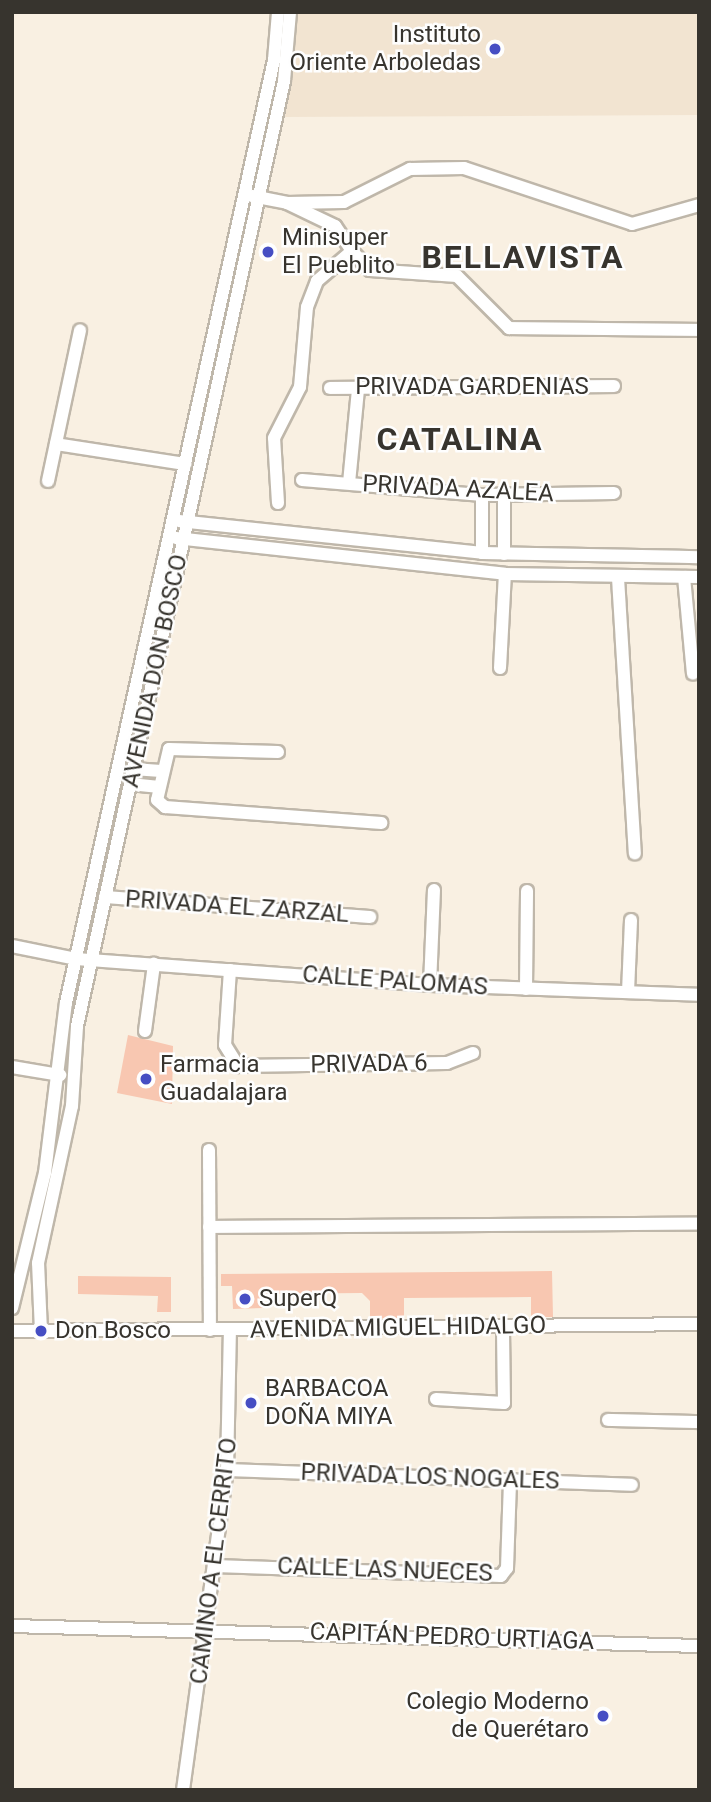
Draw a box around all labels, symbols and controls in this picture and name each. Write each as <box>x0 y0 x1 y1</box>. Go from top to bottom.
place label: Instituto Oriente Arboledas <box>290 21 481 77</box>
marker: Instituto Oriente Arboledas <box>487 41 503 57</box>
place label: Minisuper El Pueblito <box>282 224 395 280</box>
district label: BELLAVISTA <box>423 238 623 276</box>
marker: Minisuper El Pueblito <box>260 244 276 260</box>
street label: PRIVADA GARDENIAS <box>355 373 589 401</box>
district label: CATALINA <box>377 420 543 458</box>
street label: PRIVADA AZALEA <box>362 470 554 508</box>
street label: AVENIDA DON BOSCO <box>116 552 194 790</box>
street label: PRIVADA EL ZARZAL <box>124 885 350 929</box>
street label: CALLE PALOMAS <box>301 960 489 1002</box>
street label: PRIVADA 6 <box>310 1049 428 1079</box>
place label: Farmacia Guadalajara <box>160 1051 288 1107</box>
marker: Farmacia Guadalajara <box>138 1071 154 1087</box>
place label: SuperQ <box>259 1285 337 1313</box>
marker: SuperQ <box>237 1291 253 1307</box>
street label: AVENIDA MIGUEL HIDALGO <box>250 1311 546 1345</box>
place label: Don Bosco <box>55 1317 171 1345</box>
marker: Don Bosco <box>33 1323 49 1339</box>
place label: BARBACOA DOÑA MIYA <box>265 1375 392 1431</box>
marker: BARBACOA DOÑA MIYA <box>243 1395 259 1411</box>
street label: CAMINO A EL CERRITO <box>185 1436 243 1686</box>
street label: PRIVADA LOS NOGALES <box>300 1458 560 1496</box>
street label: CALLE LAS NUECES <box>277 1552 493 1588</box>
street label: CAPITÁN PEDRO URTIAGA <box>309 1618 595 1656</box>
place label: Colegio Moderno de Querétaro <box>406 1688 589 1744</box>
marker: Colegio Moderno de Querétaro <box>595 1708 611 1724</box>

